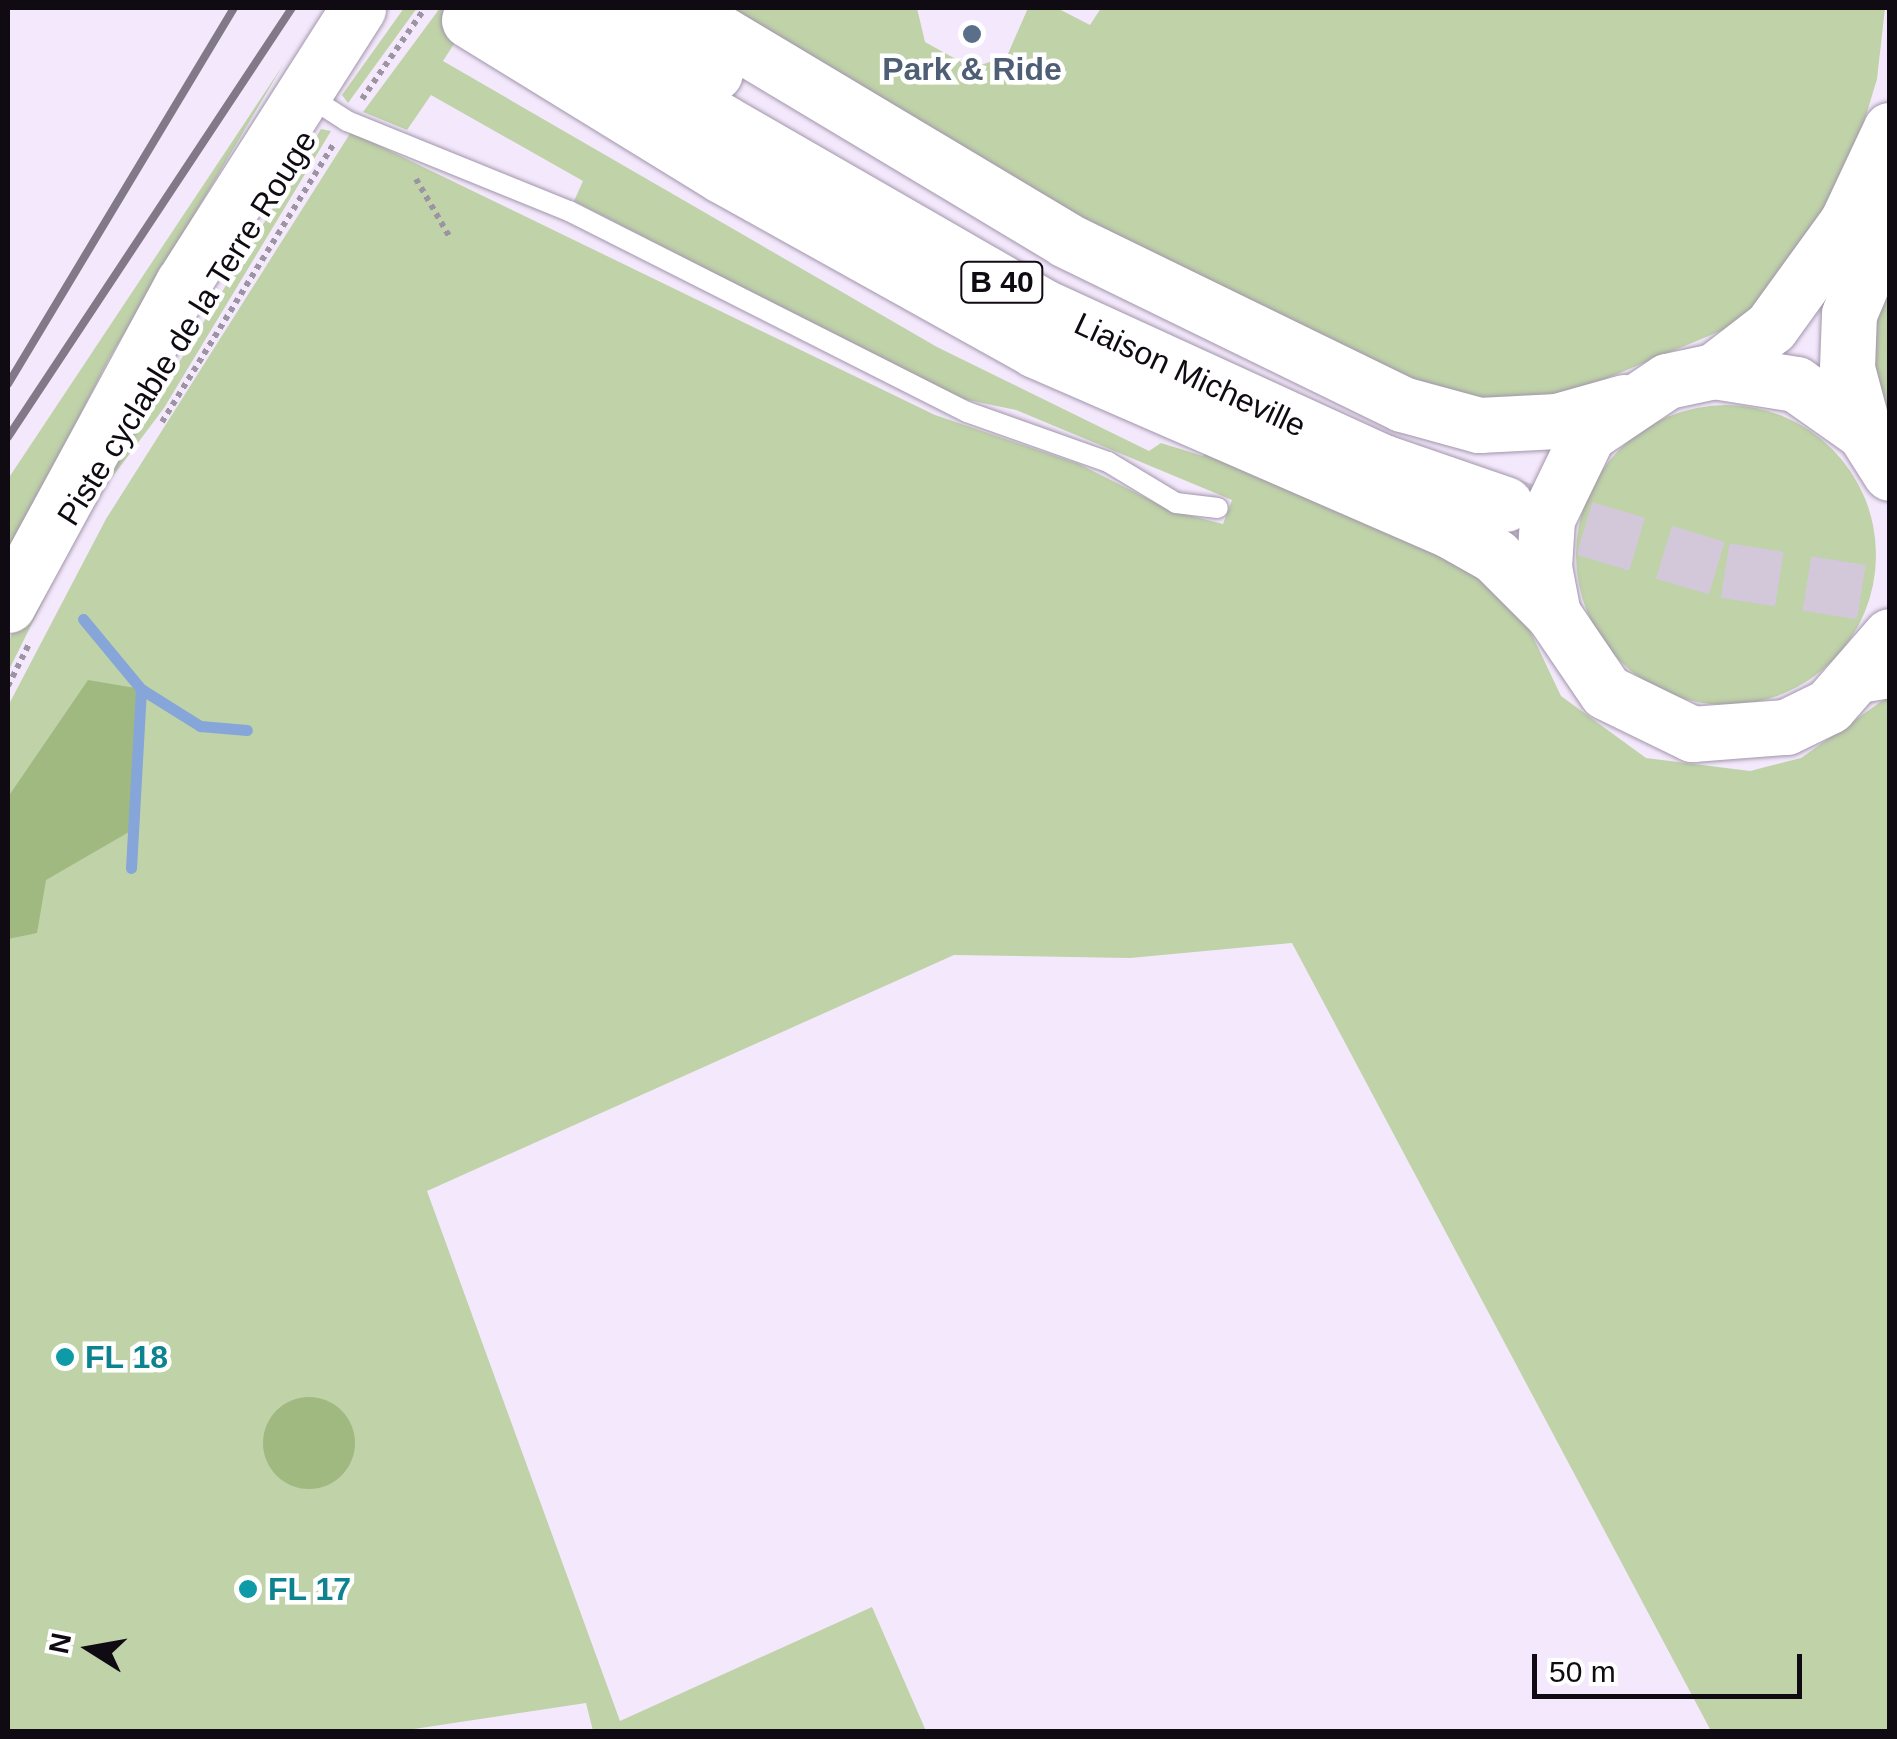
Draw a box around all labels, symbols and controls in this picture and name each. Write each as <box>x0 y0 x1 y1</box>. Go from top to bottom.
marker: Park & Ride <box>961 23 983 45</box>
place label: Park & Ride <box>882 50 1062 88</box>
street label: Piste cyclable de la Terre Rouge <box>49 123 325 533</box>
road number: B 40 <box>960 257 1044 307</box>
street label: Liaison Micheville <box>1068 305 1312 445</box>
place label: FL 18 <box>85 1338 169 1376</box>
marker: FL 18 <box>54 1346 76 1368</box>
place label: FL 17 <box>268 1570 352 1608</box>
marker: FL 17 <box>237 1578 259 1600</box>
north arrow <box>40 1599 140 1699</box>
text: N <box>43 1630 77 1656</box>
scale bar <box>1537 1634 1807 1696</box>
text: 50 m <box>1549 1655 1616 1688</box>

